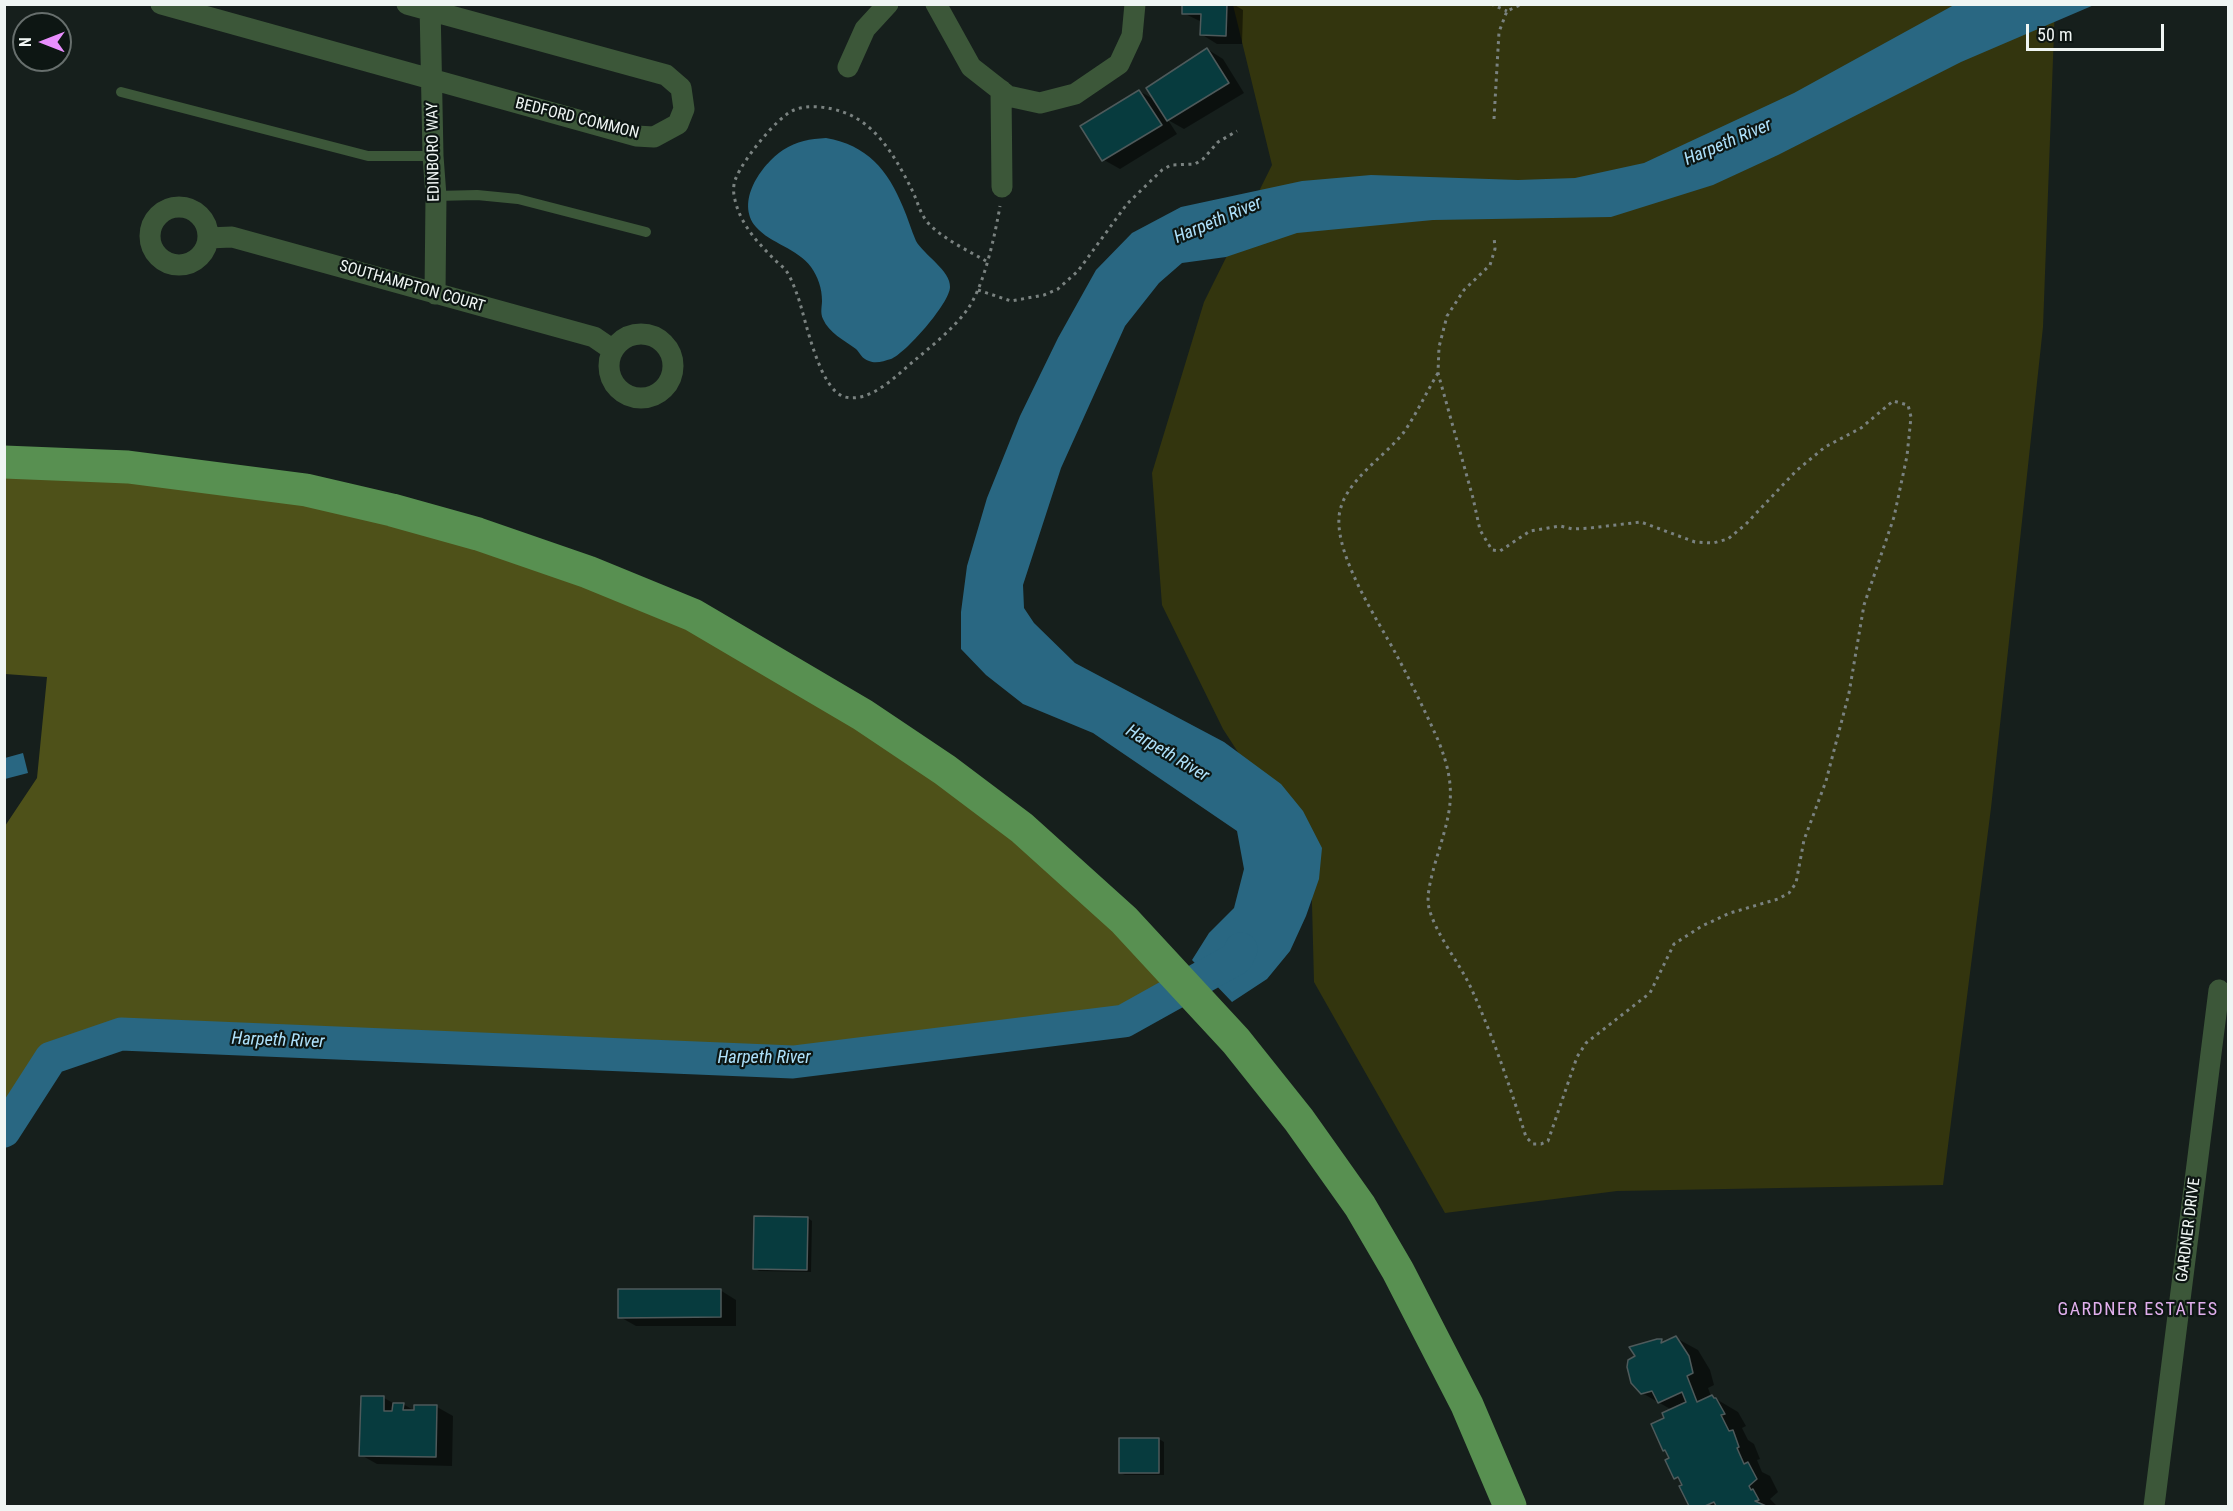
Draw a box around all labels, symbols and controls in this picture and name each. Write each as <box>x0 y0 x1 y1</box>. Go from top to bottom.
north arrow <box>12 12 72 72</box>
scale bar <box>2029 12 2167 50</box>
text: 50 m <box>2037 24 2072 45</box>
text: N <box>16 37 35 47</box>
street label: BEDFORD COMMON <box>513 94 641 144</box>
street label: EDINBORO WAY <box>424 102 444 202</box>
water label: Harpeth River <box>1681 115 1775 171</box>
water label: Harpeth River <box>1171 193 1265 249</box>
street label: SOUTHAMPTON COURT <box>337 257 487 317</box>
water label: Harpeth River <box>1122 721 1212 787</box>
water label: Harpeth River <box>231 1029 325 1053</box>
water label: Harpeth River <box>717 1047 811 1069</box>
street label: GARDNER DRIVE <box>2173 1177 2205 1283</box>
district label: GARDNER ESTATES <box>2058 1299 2218 1321</box>

